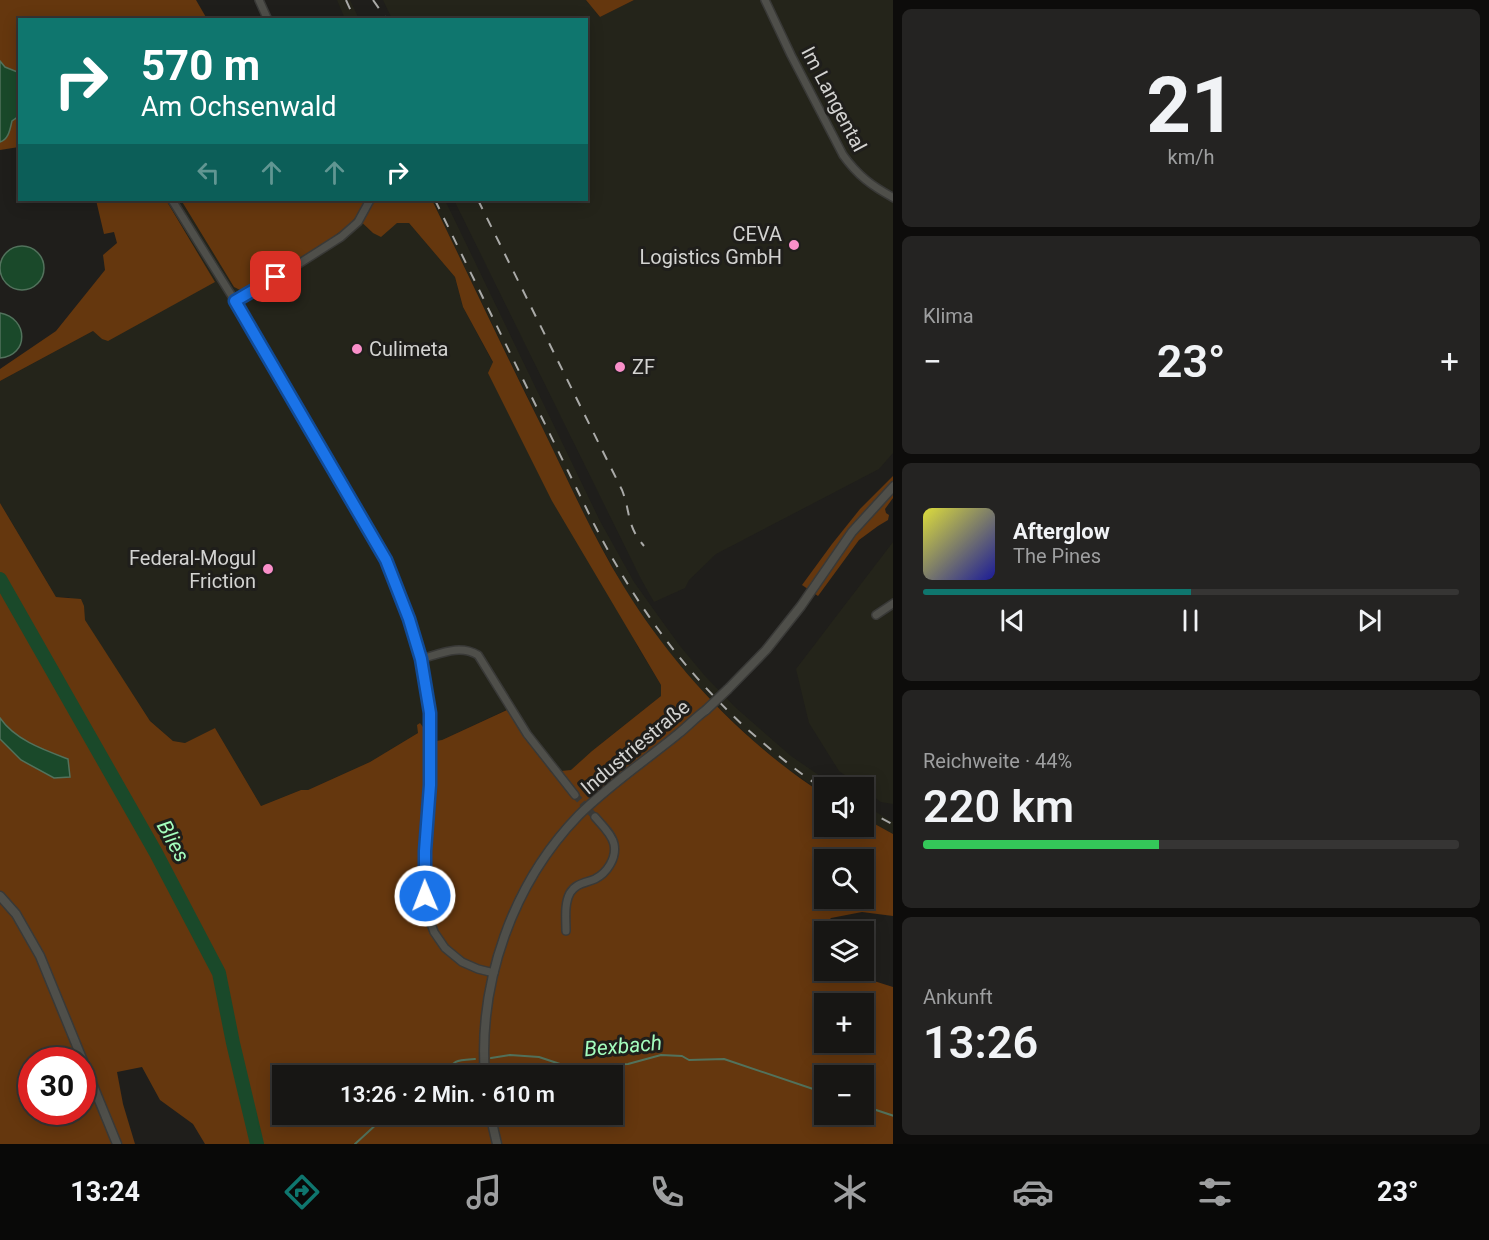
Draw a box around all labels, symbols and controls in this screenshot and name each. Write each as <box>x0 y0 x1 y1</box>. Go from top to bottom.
text: 570 m <box>141 41 260 90</box>
icon: right <box>42 42 120 120</box>
street label: Im Langental <box>796 42 872 156</box>
text: 21 <box>1146 60 1236 151</box>
text: Am Ochsenwald <box>141 91 337 123</box>
text: km/h <box>1168 145 1214 169</box>
icon: left <box>192 156 225 189</box>
icon: ahead <box>255 156 288 189</box>
icon: ahead <box>318 156 351 189</box>
icon: right <box>381 156 414 189</box>
place label: CEVA Logistics GmbH <box>640 222 782 269</box>
marker: CEVA Logistics GmbH <box>787 238 801 252</box>
pin <box>250 251 301 302</box>
icon: arrive <box>259 260 292 293</box>
text: Klima <box>923 304 974 328</box>
text: 23° <box>1157 335 1225 388</box>
place label: Culimeta <box>369 337 448 361</box>
marker: Culimeta <box>350 342 364 356</box>
text: − <box>923 342 942 381</box>
text: + <box>1440 342 1459 381</box>
place label: ZF <box>632 355 655 379</box>
marker: ZF <box>613 360 627 374</box>
text: Afterglow <box>1013 519 1110 544</box>
text: The Pines <box>1013 544 1101 568</box>
place label: Federal-Mogul Friction <box>129 546 256 593</box>
marker: Federal-Mogul Friction <box>261 562 275 576</box>
icon: previous <box>996 604 1029 637</box>
icon: pause <box>1174 604 1207 637</box>
icon: next <box>1353 604 1386 637</box>
street label: Industriestraße <box>576 695 694 799</box>
text: Reichweite · 44% <box>923 749 1072 773</box>
map controls <box>814 777 874 1125</box>
button: sound <box>814 777 874 837</box>
text: 220 km <box>923 780 1074 833</box>
water label: Blies <box>152 816 194 866</box>
button: search <box>814 849 874 909</box>
position arrow <box>393 864 457 928</box>
button: layers <box>814 921 874 981</box>
text: Ankunft <box>923 985 993 1009</box>
button: + <box>814 993 874 1053</box>
text: 13:26 <box>923 1016 1038 1069</box>
water label: Bexbach <box>583 1031 663 1061</box>
speed limit sign: 30 <box>18 1047 96 1125</box>
button: − <box>814 1065 874 1125</box>
text: 13:26 · 2 Min. · 610 m <box>340 1082 555 1107</box>
icon: directions <box>281 1171 323 1213</box>
icon: music <box>463 1171 505 1213</box>
icon: phone <box>646 1171 688 1213</box>
icon: climate <box>829 1171 871 1213</box>
icon: car <box>1012 1171 1054 1213</box>
icon: filters <box>1194 1171 1236 1213</box>
text: 13:24 <box>70 1176 140 1208</box>
text: 23° <box>1377 1176 1419 1208</box>

